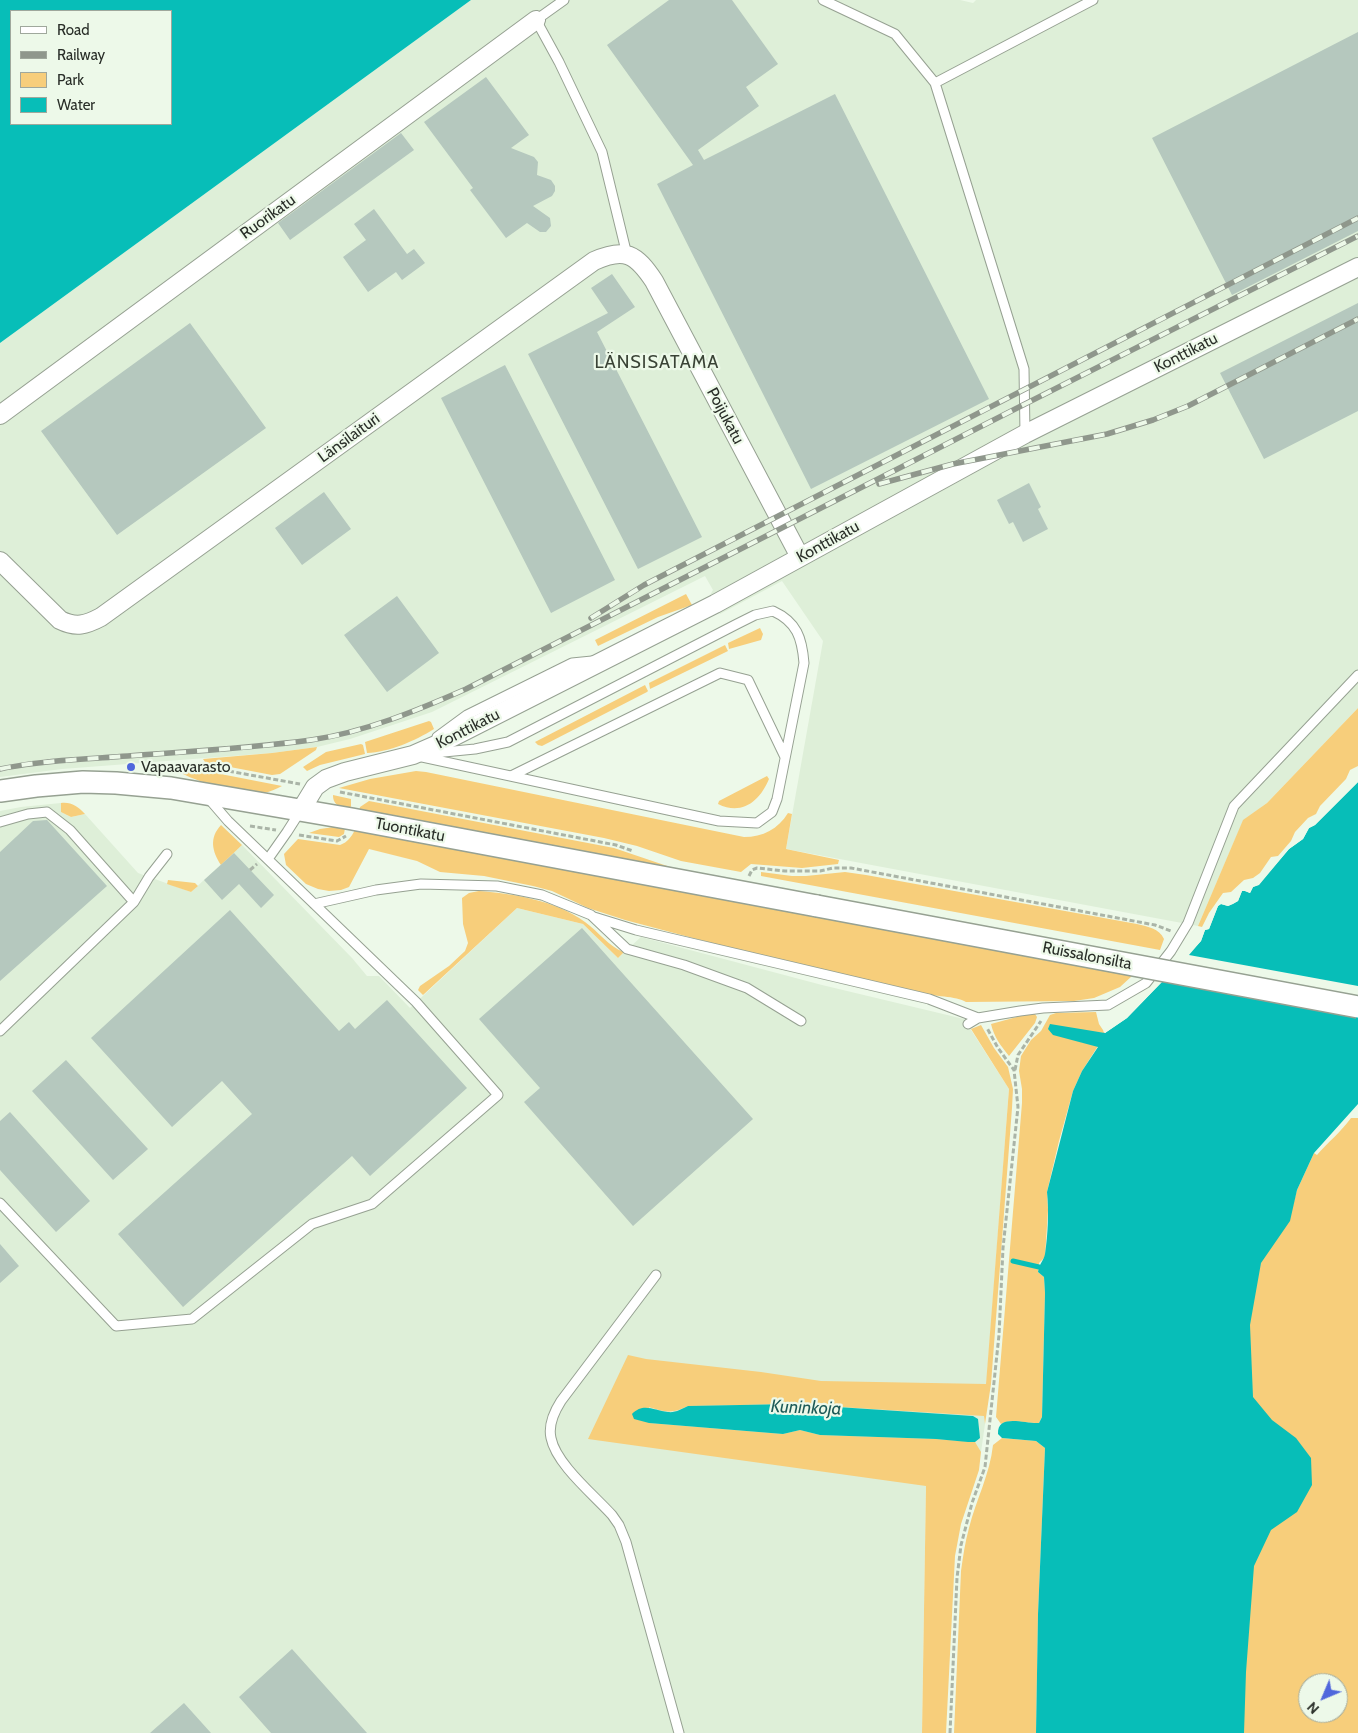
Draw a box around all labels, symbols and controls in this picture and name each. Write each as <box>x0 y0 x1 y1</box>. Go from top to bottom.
legend <box>10 10 172 125</box>
text: Road <box>57 21 90 39</box>
text: Railway <box>57 46 105 64</box>
text: Park <box>57 71 84 89</box>
text: Water <box>57 96 95 114</box>
street label: Ruorikatu <box>237 191 299 243</box>
street label: Konttikatu <box>1151 329 1221 377</box>
district label: LÄNSISATAMA <box>593 352 721 374</box>
street label: Poijukatu <box>702 384 748 448</box>
street label: Länsilaituri <box>314 409 384 467</box>
street label: Konttikatu <box>793 517 863 567</box>
street label: Konttikatu <box>433 705 503 753</box>
place label: Vapaavarasto <box>141 757 231 777</box>
marker: Vapaavarasto <box>125 761 137 773</box>
street label: Tuontikatu <box>374 814 446 846</box>
street label: Ruissalonsilta <box>1041 938 1133 974</box>
water label: Kuninkoja <box>770 1396 842 1420</box>
north arrow <box>1298 1673 1348 1723</box>
text: N <box>1303 1698 1323 1718</box>

